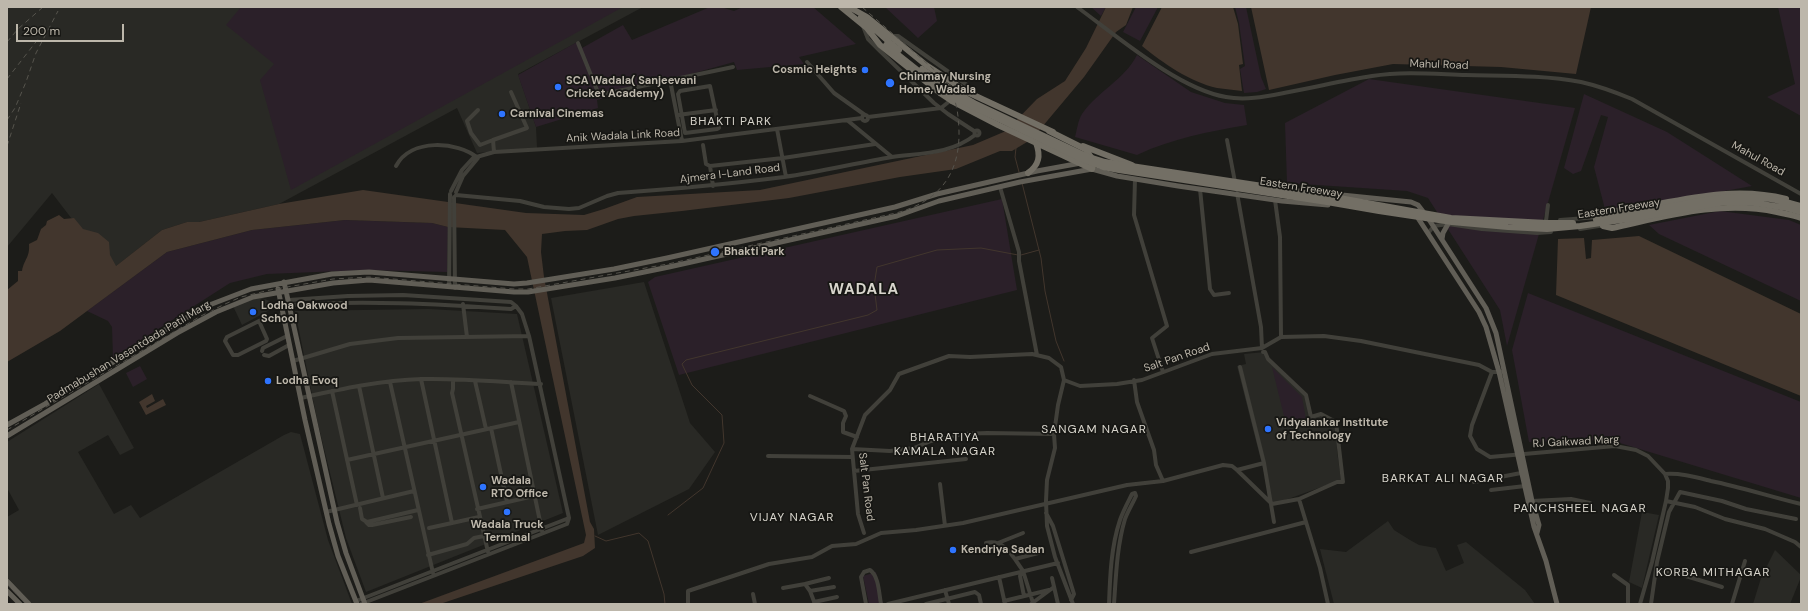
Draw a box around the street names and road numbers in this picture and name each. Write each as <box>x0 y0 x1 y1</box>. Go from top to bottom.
street label: Mahul Road <box>1409 57 1469 73</box>
street label: Anik Wadala Link Road <box>566 126 680 146</box>
street label: Mahul Road <box>1729 139 1787 179</box>
street label: Ajmera l-Land Road <box>679 161 781 187</box>
street label: Eastern Freeway <box>1259 175 1343 201</box>
street label: Eastern Freeway <box>1577 196 1661 222</box>
street label: Padmabushan Vasantdada Patil Marg <box>45 298 213 406</box>
street label: Salt Pan Road <box>1142 341 1212 375</box>
street label: RJ Gaikwad Marg <box>1532 433 1620 451</box>
street label: Salt Pan Road <box>855 452 877 522</box>

